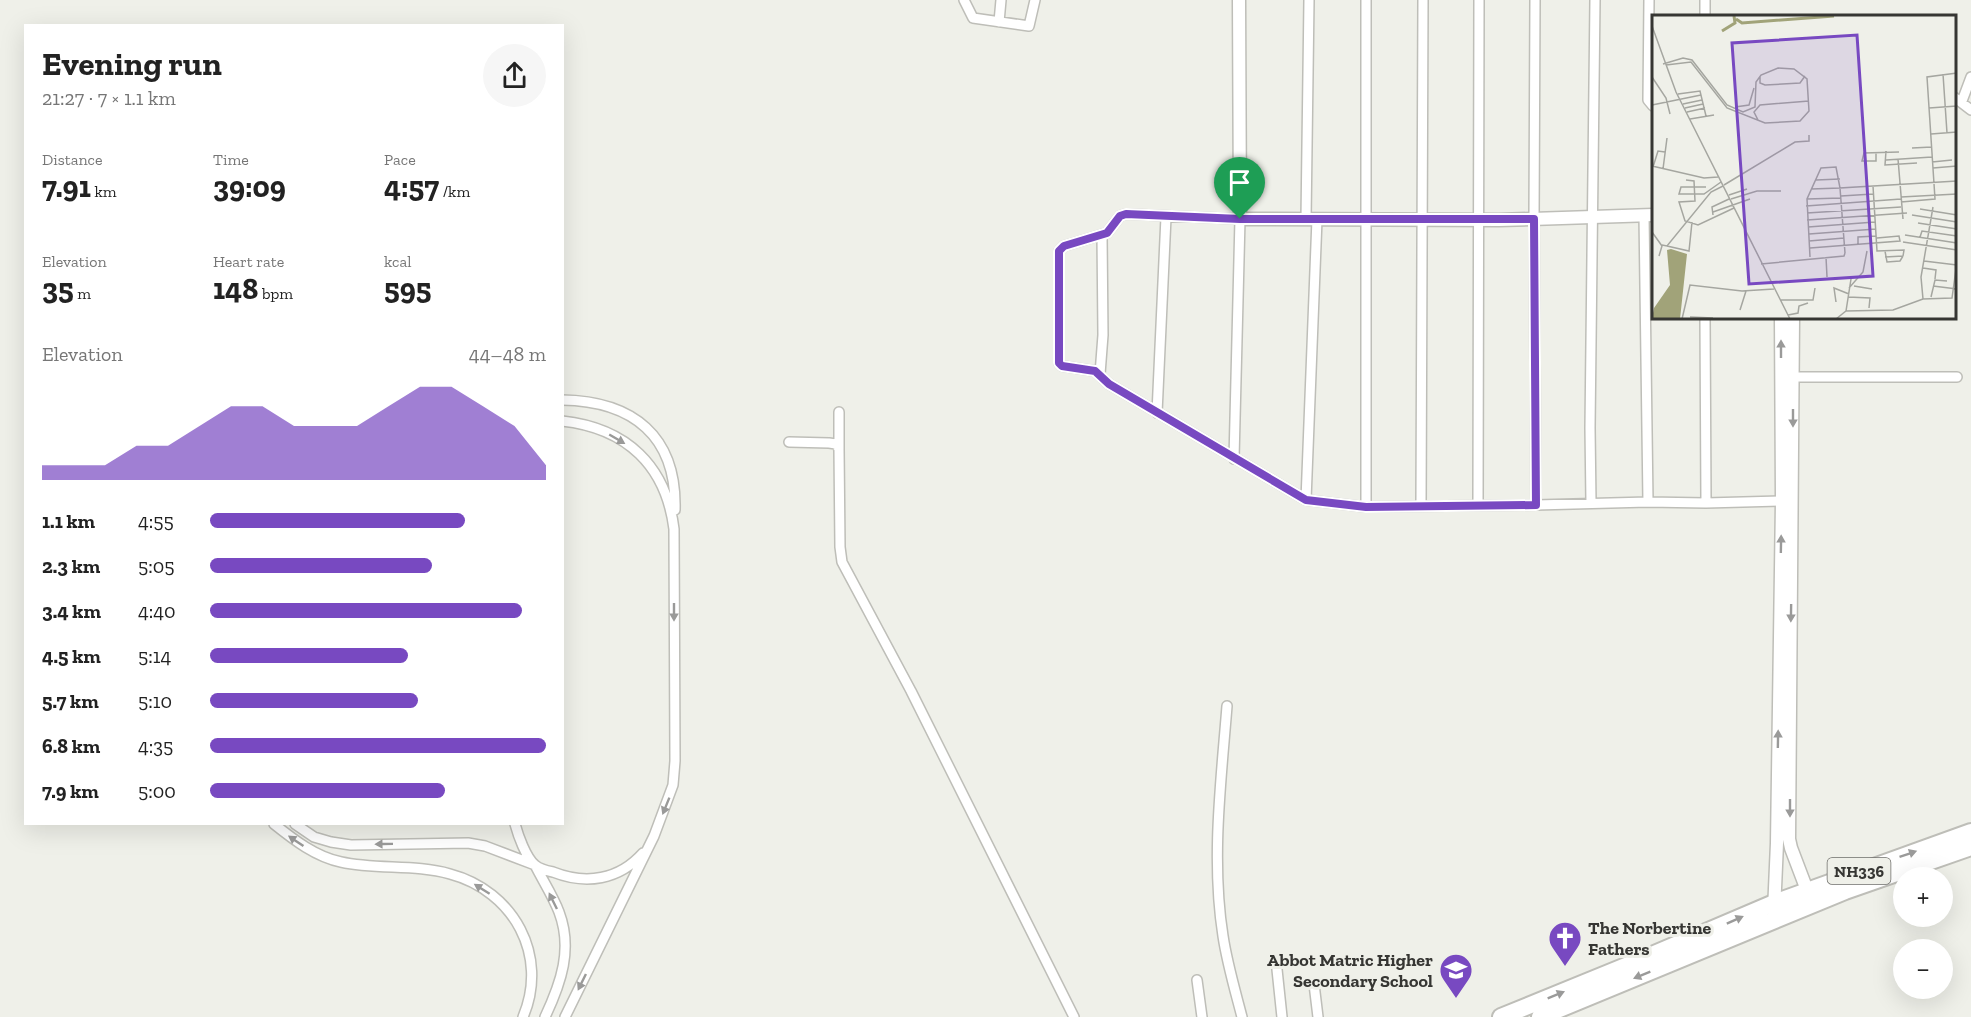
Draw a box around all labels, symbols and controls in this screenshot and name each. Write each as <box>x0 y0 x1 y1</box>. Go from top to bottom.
inset map <box>1652 15 1956 320</box>
text: Evening run <box>42 44 222 83</box>
button: share <box>483 44 546 107</box>
text: 21:27 · 7 × 1.1 km <box>42 86 176 110</box>
text: Distance <box>42 150 103 169</box>
text: Time <box>213 150 249 169</box>
text: Pace <box>384 150 416 169</box>
pin <box>1214 157 1265 219</box>
icon: arrive <box>1223 166 1256 199</box>
text: 7.91 <box>42 169 91 205</box>
text: 39:09 <box>213 169 286 205</box>
text: 4:57 <box>384 169 439 205</box>
text: km <box>91 182 117 201</box>
text: /km <box>439 182 470 201</box>
text: Elevation <box>42 252 107 271</box>
text: Heart rate <box>213 252 284 271</box>
text: kcal <box>384 252 411 271</box>
text: 35 <box>42 271 74 307</box>
text: 148 <box>213 271 258 307</box>
text: 595 <box>384 271 431 307</box>
text: m <box>74 284 91 303</box>
text: bpm <box>258 284 293 303</box>
one-way arrow <box>1776 340 1786 359</box>
text: Elevation <box>42 342 123 366</box>
text: 44–48 m <box>469 342 546 366</box>
one-way arrow <box>1788 409 1798 428</box>
one-way arrow <box>609 434 626 444</box>
text: 1.1 km <box>42 509 95 533</box>
text: 4:55 <box>138 509 174 533</box>
one-way arrow <box>1776 535 1786 554</box>
text: 2.3 km <box>42 554 100 578</box>
text: 5:05 <box>138 554 174 578</box>
text: 3.4 km <box>42 599 101 623</box>
text: 4:40 <box>138 599 176 623</box>
one-way arrow <box>669 603 679 622</box>
one-way arrow <box>1786 604 1796 623</box>
text: 4.5 km <box>42 644 101 668</box>
text: 5:14 <box>138 644 171 668</box>
text: 5.7 km <box>42 689 99 713</box>
text: 5:10 <box>138 689 172 713</box>
one-way arrow <box>1774 730 1783 749</box>
text: 6.8 km <box>42 734 100 758</box>
text: 4:35 <box>138 734 173 758</box>
text: 7.9 km <box>42 779 99 803</box>
text: 5:00 <box>138 779 176 803</box>
one-way arrow <box>660 797 670 815</box>
one-way arrow <box>1785 799 1795 818</box>
one-way arrow <box>289 835 305 847</box>
one-way arrow <box>375 839 394 849</box>
one-way arrow <box>1899 849 1917 859</box>
road number: NH336 <box>1828 858 1890 884</box>
map controls <box>1893 867 1953 999</box>
button: + <box>1893 867 1953 927</box>
one-way arrow <box>474 883 490 894</box>
one-way arrow <box>549 893 558 910</box>
one-way arrow <box>1727 915 1744 924</box>
place label: The Norbertine Fathers <box>1588 917 1712 960</box>
church icon: The Norbertine Fathers <box>1547 920 1583 967</box>
button: − <box>1893 939 1953 999</box>
place label: Abbot Matric Higher Secondary School <box>1267 949 1433 992</box>
school or university icon: Abbot Matric Higher Secondary School <box>1438 952 1474 999</box>
one-way arrow <box>1633 970 1651 980</box>
one-way arrow <box>578 974 587 991</box>
one-way arrow <box>1547 990 1565 1000</box>

